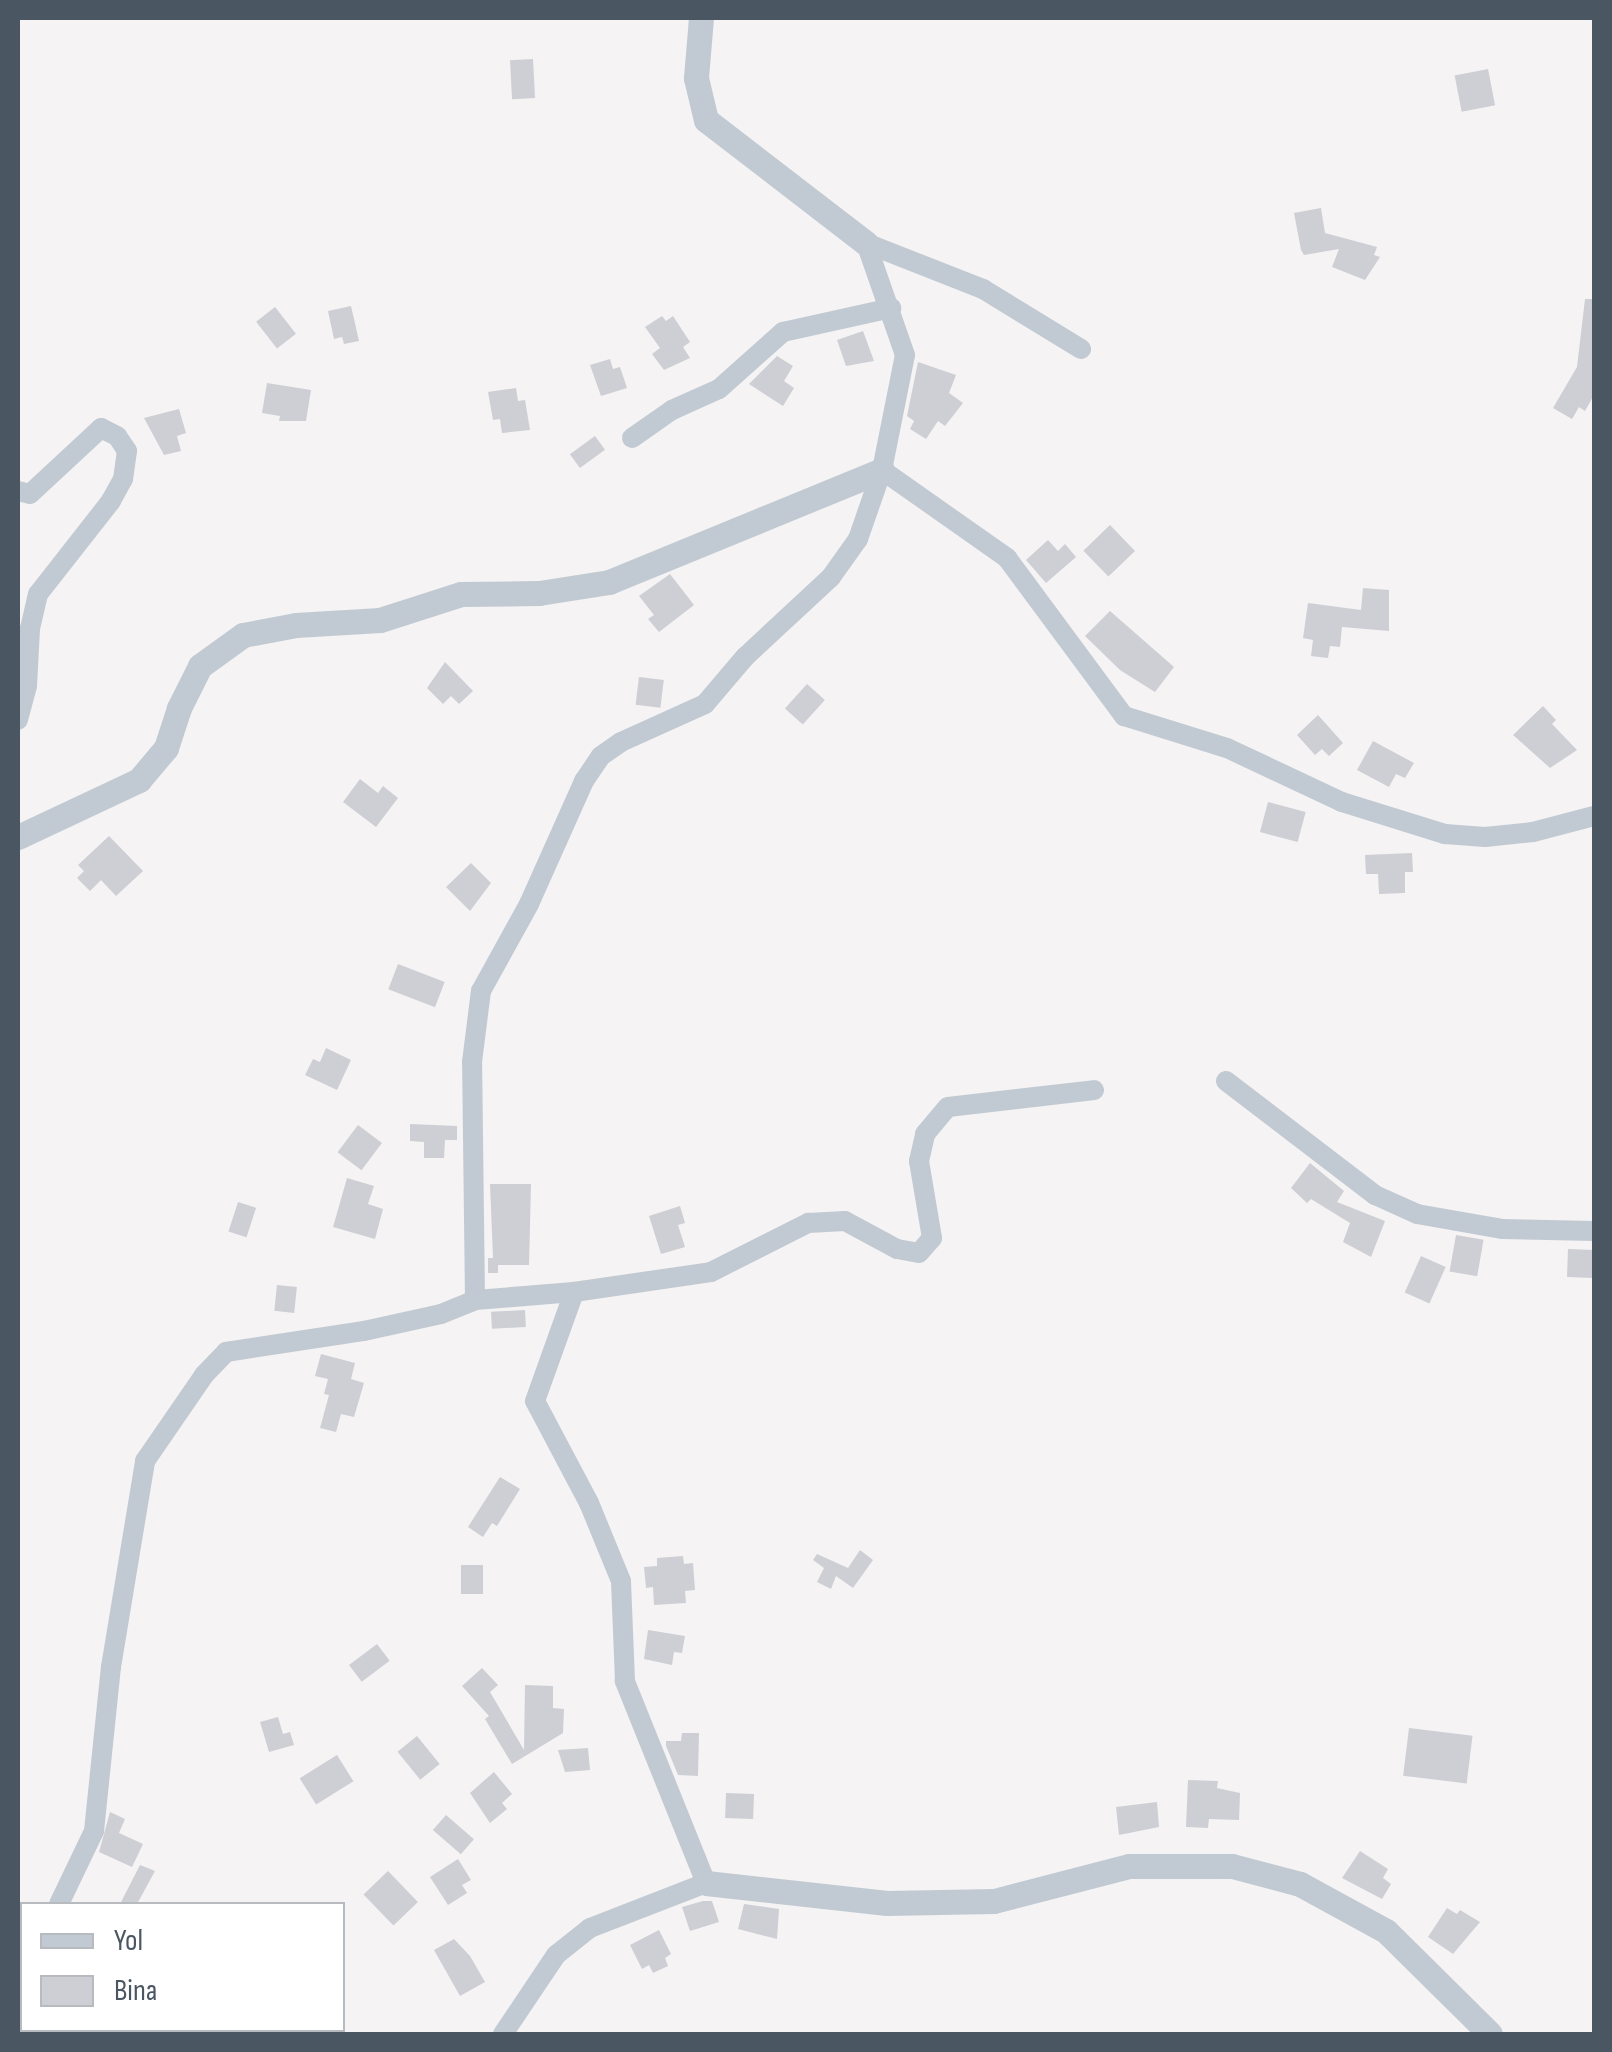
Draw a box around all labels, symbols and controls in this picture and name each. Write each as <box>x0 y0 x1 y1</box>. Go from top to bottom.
legend <box>20 1902 345 2032</box>
text: Yol <box>114 1923 143 1959</box>
text: Bina <box>114 1973 157 2009</box>

